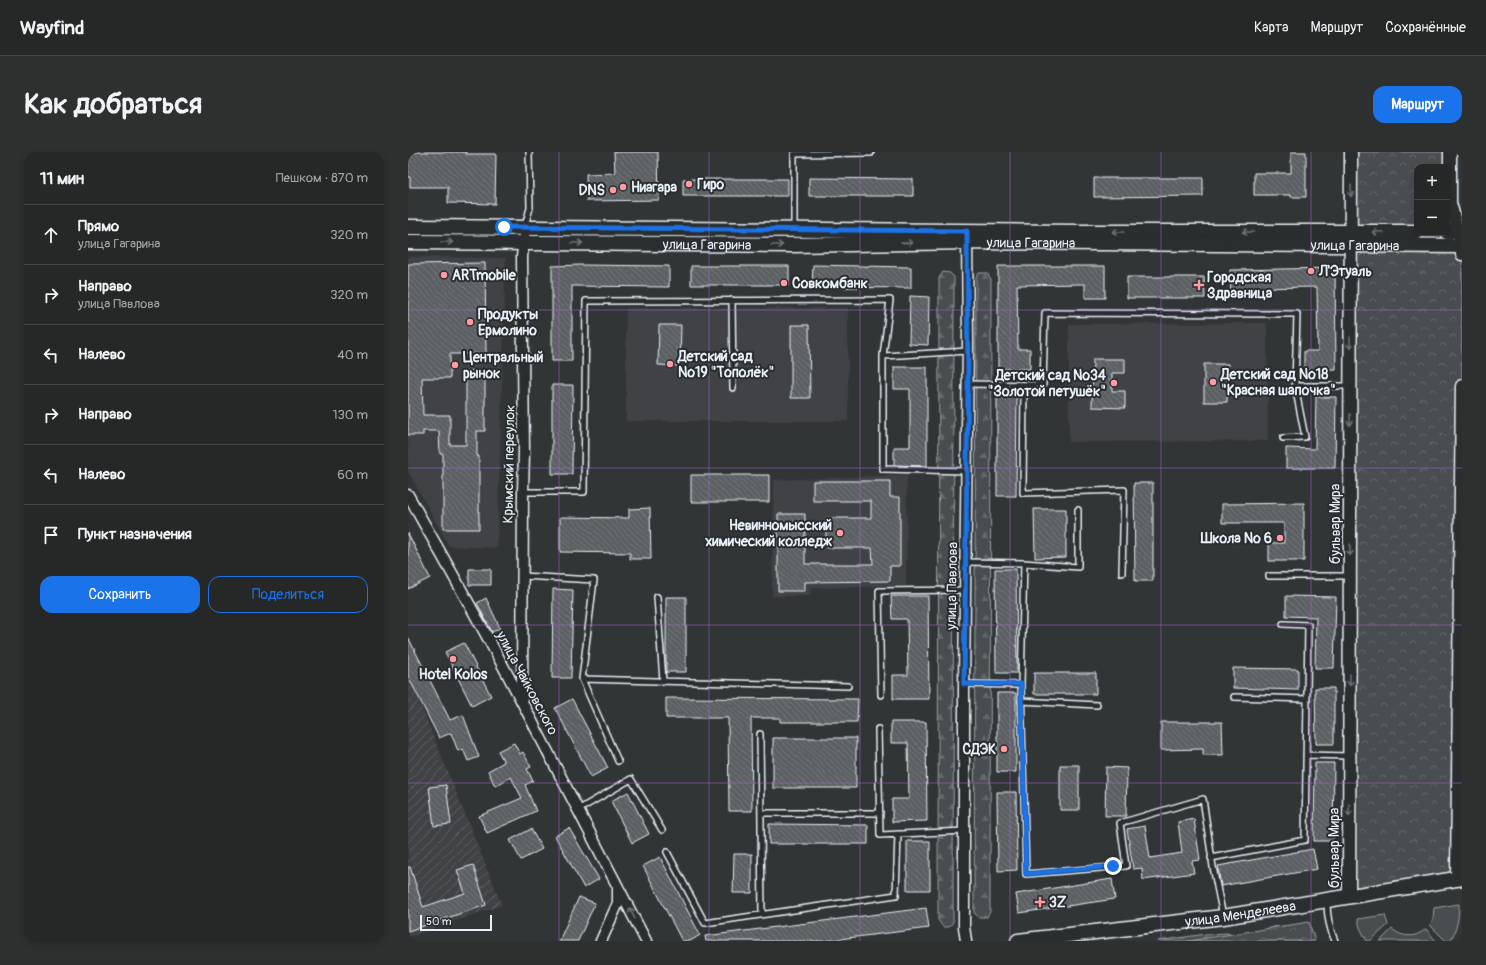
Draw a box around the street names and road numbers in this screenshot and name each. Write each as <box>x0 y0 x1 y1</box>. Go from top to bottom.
street label: улица Гагарина <box>985 234 1075 251</box>
street label: улица Гагарина <box>662 235 751 253</box>
street label: улица Гагарина <box>1309 236 1399 254</box>
street label: Крымский переулок <box>499 404 519 524</box>
street label: бульвар Мира <box>1327 484 1344 564</box>
street label: улица Павлова <box>943 542 961 631</box>
street label: улица Чайковского <box>492 627 562 738</box>
street label: бульвар Мира <box>1326 808 1343 888</box>
street label: улица Менделеева <box>1183 897 1297 930</box>

